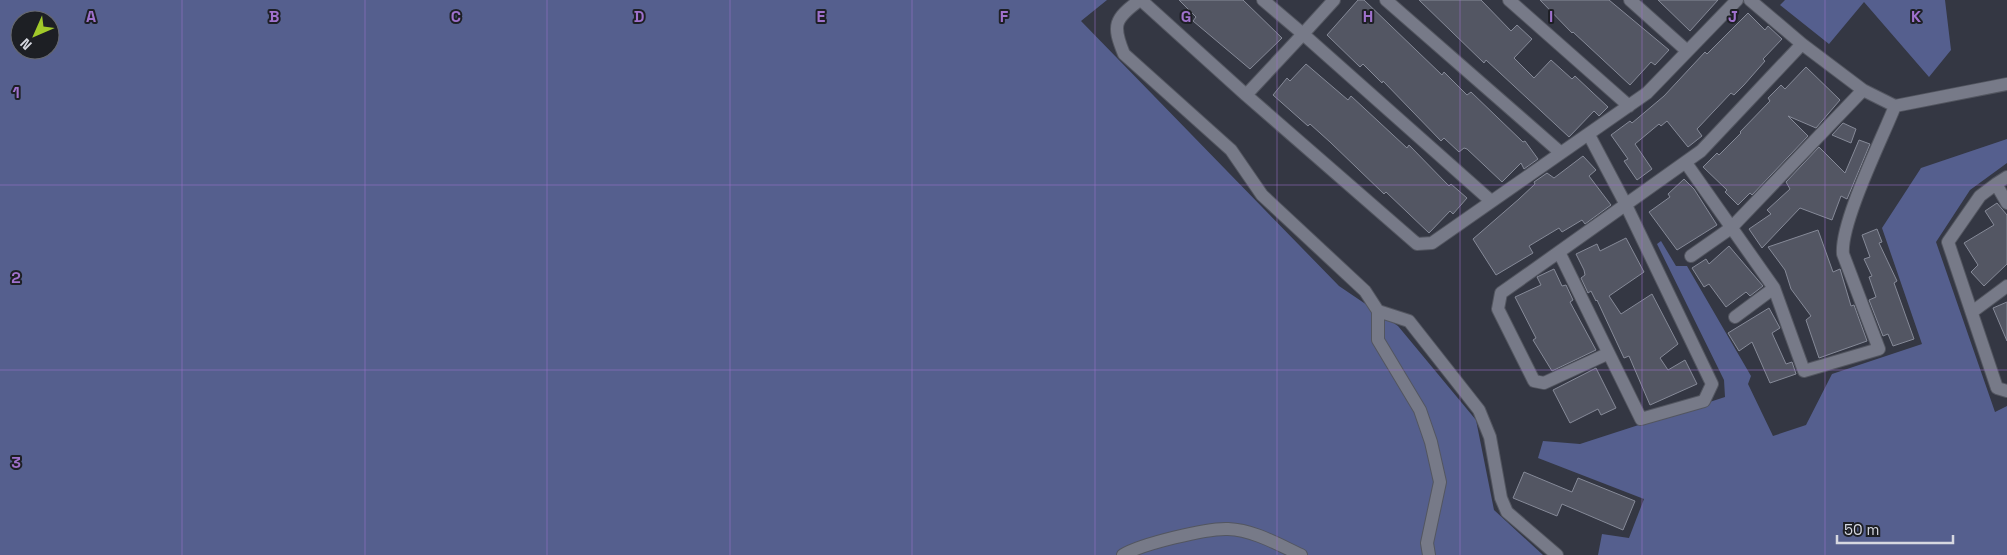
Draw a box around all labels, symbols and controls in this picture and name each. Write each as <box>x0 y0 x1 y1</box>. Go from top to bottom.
text: A <box>86 6 96 27</box>
text: B <box>269 6 279 27</box>
text: C <box>451 6 461 27</box>
text: D <box>634 6 644 27</box>
text: E <box>817 6 826 27</box>
text: F <box>1000 6 1009 27</box>
text: G <box>1181 6 1191 27</box>
text: H <box>1363 6 1373 27</box>
text: I <box>1549 6 1553 27</box>
text: J <box>1728 6 1738 27</box>
text: K <box>1911 6 1921 27</box>
north arrow <box>10 10 60 60</box>
text: N <box>16 35 35 54</box>
text: 1 <box>12 82 20 103</box>
text: 2 <box>11 267 21 288</box>
text: 3 <box>11 452 21 473</box>
scale bar <box>1837 512 1953 544</box>
text: 50 m <box>1844 520 1879 539</box>

